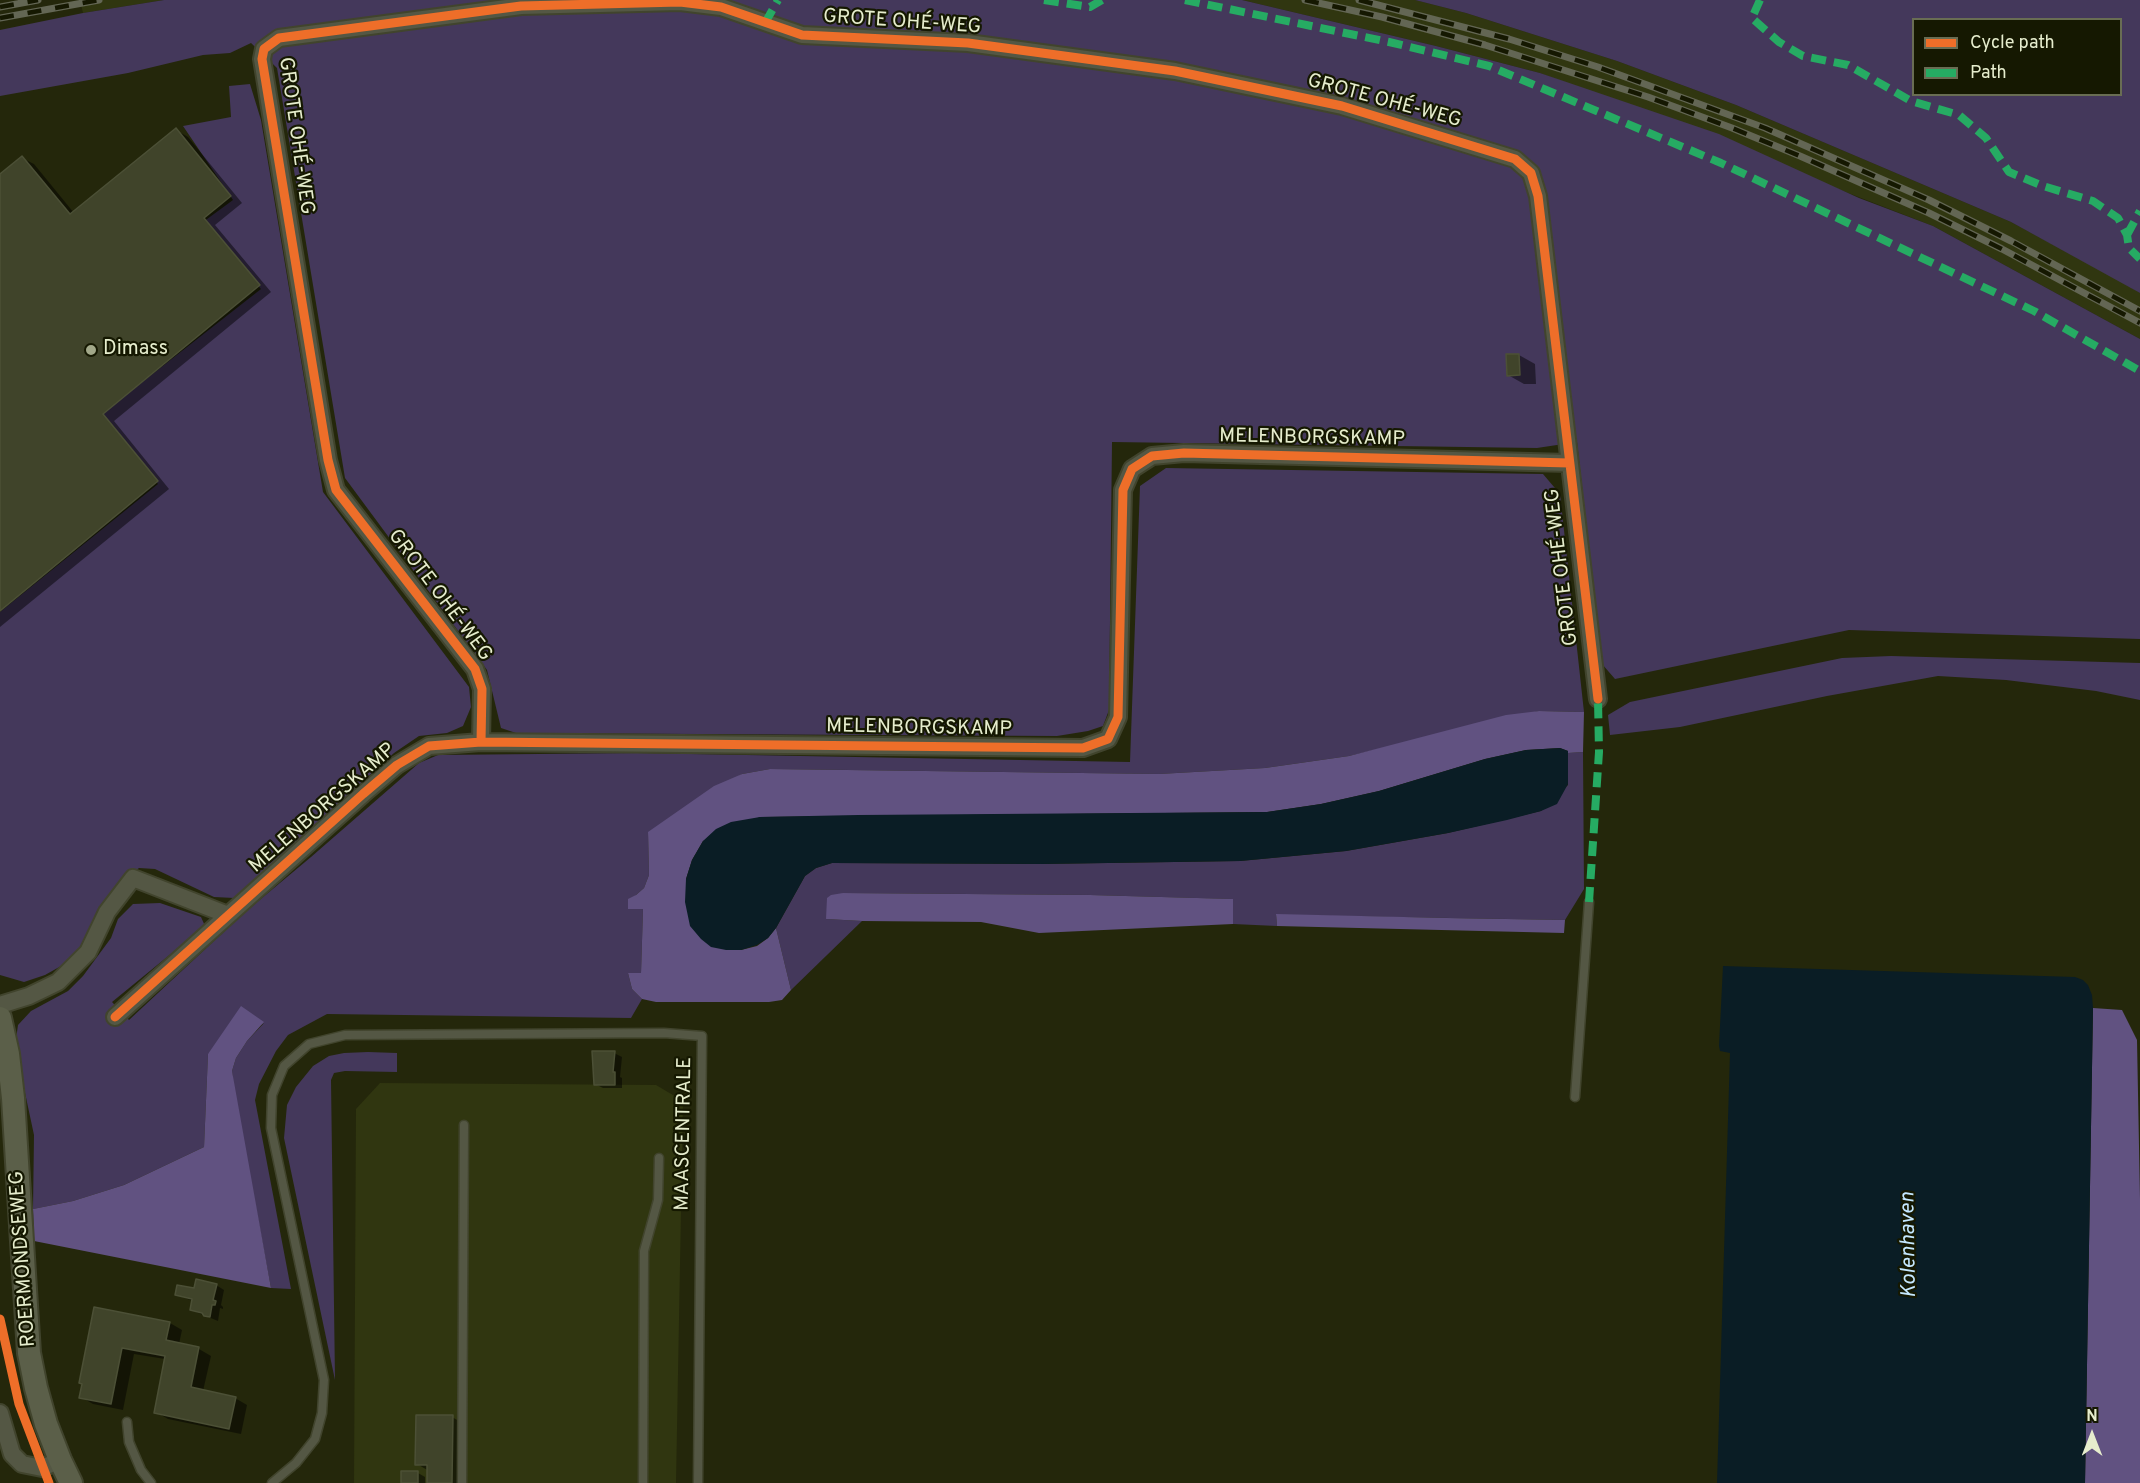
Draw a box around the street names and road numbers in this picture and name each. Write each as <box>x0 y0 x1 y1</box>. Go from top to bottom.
street label: GROTE OHÉ-WEG <box>822 6 982 40</box>
street label: GROTE OHÉ-WEG <box>272 56 318 216</box>
street label: GROTE OHÉ-WEG <box>1304 70 1464 134</box>
street label: MELENBORGSKAMP <box>1219 425 1405 453</box>
street label: GROTE OHÉ-WEG <box>1541 487 1585 647</box>
street label: GROTE OHÉ-WEG <box>382 526 496 666</box>
street label: MELENBORGSKAMP <box>826 715 1012 743</box>
street label: MELENBORGSKAMP <box>245 739 401 879</box>
street label: MAASCENTRALE <box>672 1057 698 1211</box>
street label: ROERMONDSEWEG <box>6 1170 42 1348</box>

